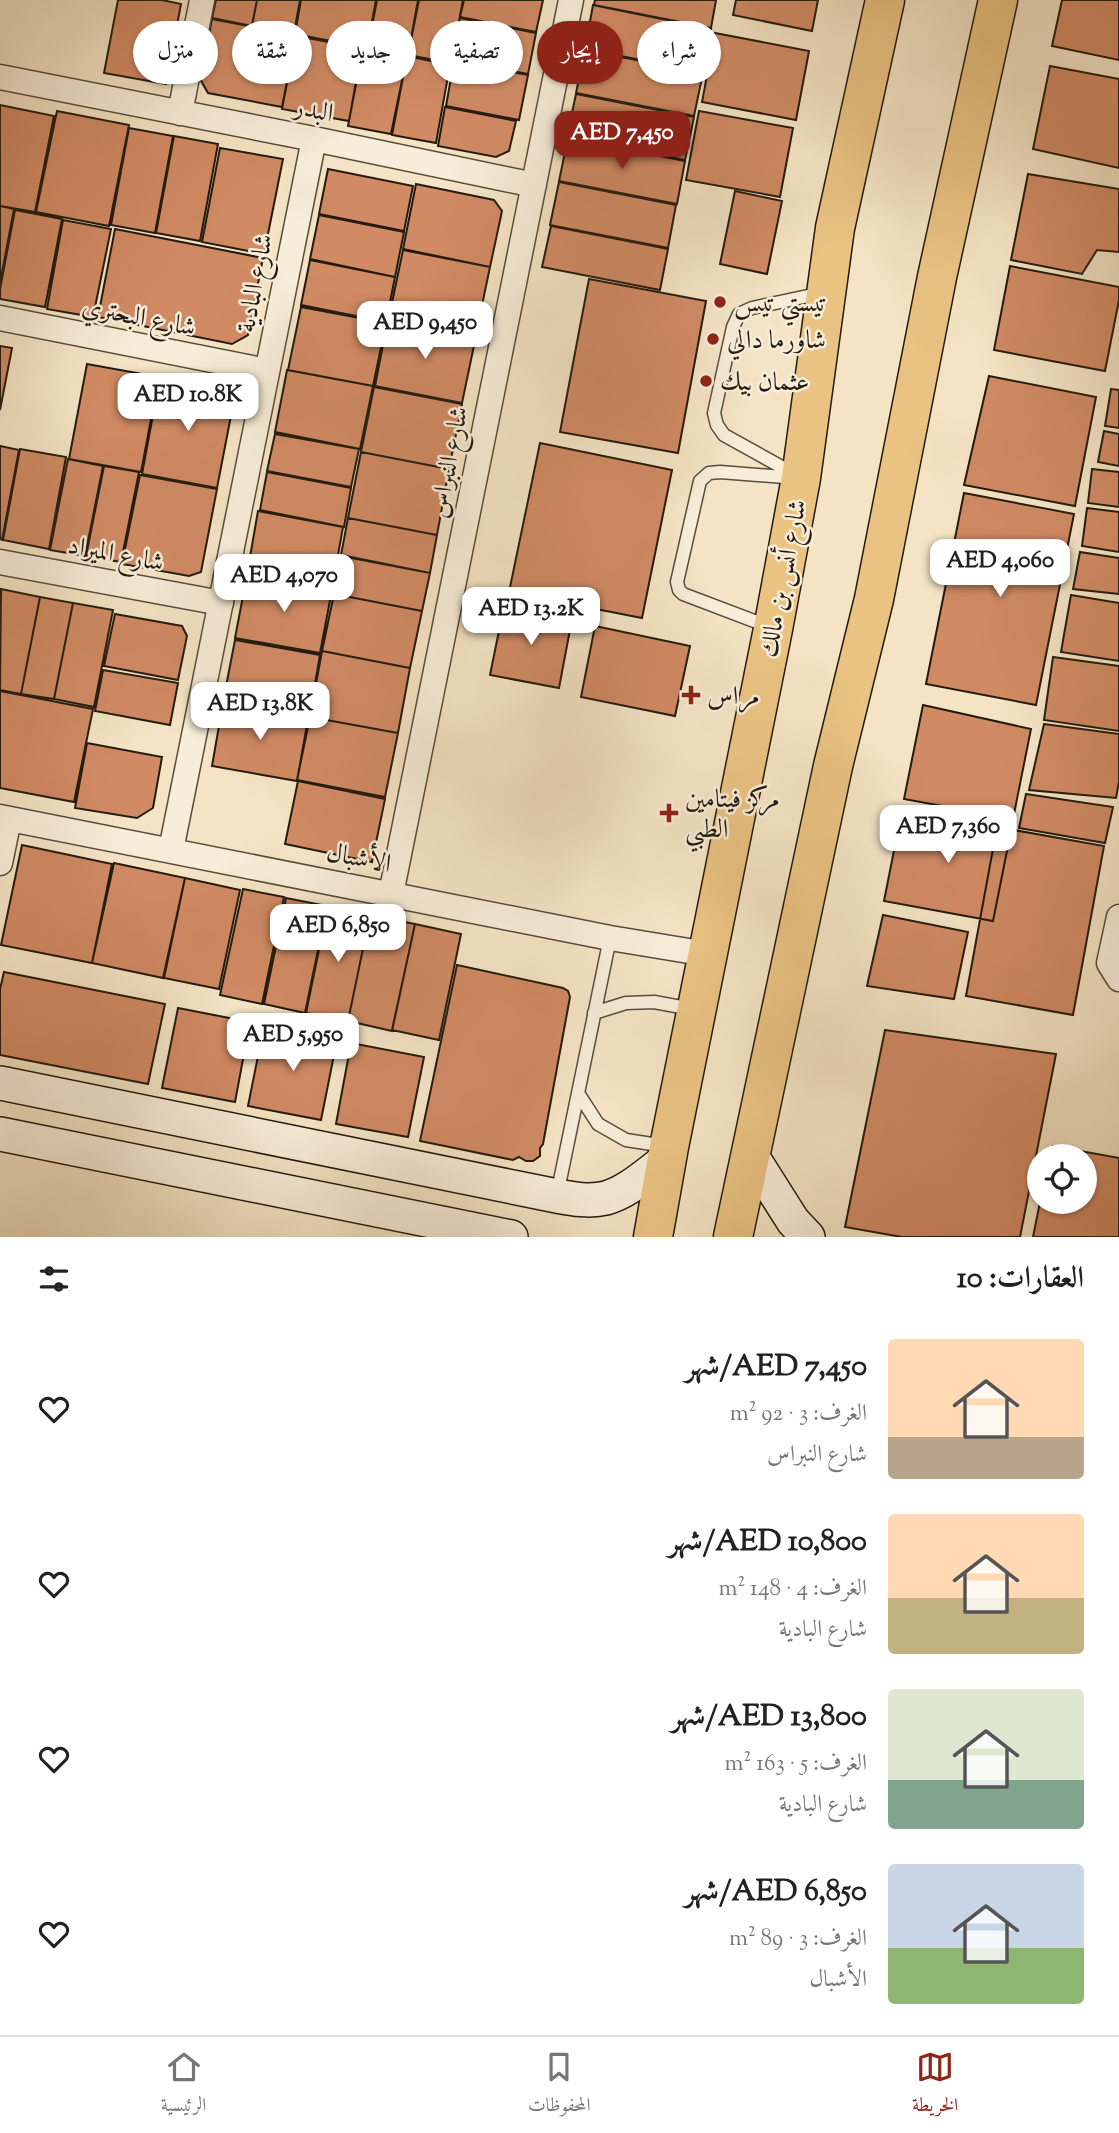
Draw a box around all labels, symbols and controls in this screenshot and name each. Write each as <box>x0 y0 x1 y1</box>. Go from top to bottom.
chip: منزل <box>133 21 218 84</box>
chip: شقة <box>232 21 312 84</box>
chip: جديد <box>326 21 416 84</box>
chip: تصفية <box>430 21 523 84</box>
chip: إيجار <box>537 21 623 84</box>
chip: شراء <box>637 21 721 84</box>
street label: البدر <box>288 89 336 133</box>
pin: AED 7,450 <box>542 111 702 171</box>
text: AED 7,450 <box>570 117 674 150</box>
street label: شارع البادية <box>229 231 285 336</box>
place label: تيستي تيس <box>734 286 827 326</box>
street label: شارع البحتري <box>78 289 199 349</box>
marker: تيستي تيس <box>712 294 728 310</box>
pin: AED 9,450 <box>345 302 505 361</box>
text: AED 9,450 <box>373 307 477 340</box>
place label: شاورما دالي <box>727 323 826 361</box>
marker: شاورما دالي <box>705 331 721 347</box>
place label: عثمان بيك <box>720 365 809 402</box>
marker: عثمان بيك <box>698 373 714 389</box>
pin: AED 10.8K <box>108 374 268 433</box>
text: AED 10.8K <box>134 379 242 412</box>
street label: شارع النبراس <box>422 404 480 522</box>
street label: شارع أنس بن مالك <box>750 496 819 661</box>
street label: شارع الميراد <box>64 528 167 584</box>
pin: AED 4,060 <box>920 540 1080 599</box>
text: AED 4,060 <box>946 545 1054 578</box>
pin: AED 4,070 <box>204 554 364 614</box>
text: AED 4,070 <box>230 560 338 593</box>
pin: AED 13.2K <box>451 588 611 647</box>
text: AED 13.2K <box>478 593 584 626</box>
place label: مراس <box>707 679 760 716</box>
pin: AED 13.8K <box>180 682 340 742</box>
marker: مراس <box>681 685 701 705</box>
text: AED 13.8K <box>207 688 313 721</box>
place label: مركز فيتامين الطبي <box>685 782 780 852</box>
marker: مركز فيتامين الطبي <box>659 803 679 823</box>
pin: AED 7,360 <box>868 806 1028 865</box>
text: AED 7,360 <box>896 811 1000 844</box>
street label: الأشبال <box>323 833 394 884</box>
pin: AED 6,850 <box>258 904 418 964</box>
text: AED 6,850 <box>286 910 390 943</box>
pin: AED 5,950 <box>213 1014 373 1073</box>
text: AED 5,950 <box>243 1019 343 1052</box>
map controls <box>1027 1144 1097 1214</box>
button: locate <box>1027 1144 1097 1214</box>
text: العقارات: 10 <box>957 1258 1084 1301</box>
icon: filters <box>35 1260 73 1298</box>
text: AED 7,450/شهر <box>685 1346 867 1389</box>
icon: home <box>944 1367 1028 1451</box>
icon: heart <box>35 1390 73 1428</box>
text: الغرف: 3 · 92 m² <box>730 1398 867 1431</box>
text: شارع النبراس <box>767 1439 867 1472</box>
text: AED 10,800/شهر <box>668 1521 867 1564</box>
icon: home <box>944 1542 1028 1626</box>
icon: heart <box>35 1565 73 1603</box>
text: الغرف: 4 · 148 m² <box>718 1573 867 1606</box>
text: شارع البادية <box>779 1614 867 1647</box>
text: AED 13,800/شهر <box>671 1696 867 1739</box>
icon: home <box>944 1717 1028 1801</box>
icon: heart <box>35 1740 73 1778</box>
text: الغرف: 5 · 163 m² <box>724 1748 867 1781</box>
text: شارع البادية <box>779 1789 867 1822</box>
text: AED 6,850/شهر <box>685 1871 867 1914</box>
icon: home <box>944 1892 1028 1976</box>
icon: heart <box>35 1915 73 1953</box>
text: الغرف: 3 · 89 m² <box>729 1923 867 1956</box>
text: الأشبال <box>809 1964 867 1997</box>
tab: الرئيسية <box>161 2048 206 2123</box>
tab: المحفوظات <box>528 2048 591 2123</box>
tab: الخريطة <box>912 2048 958 2123</box>

